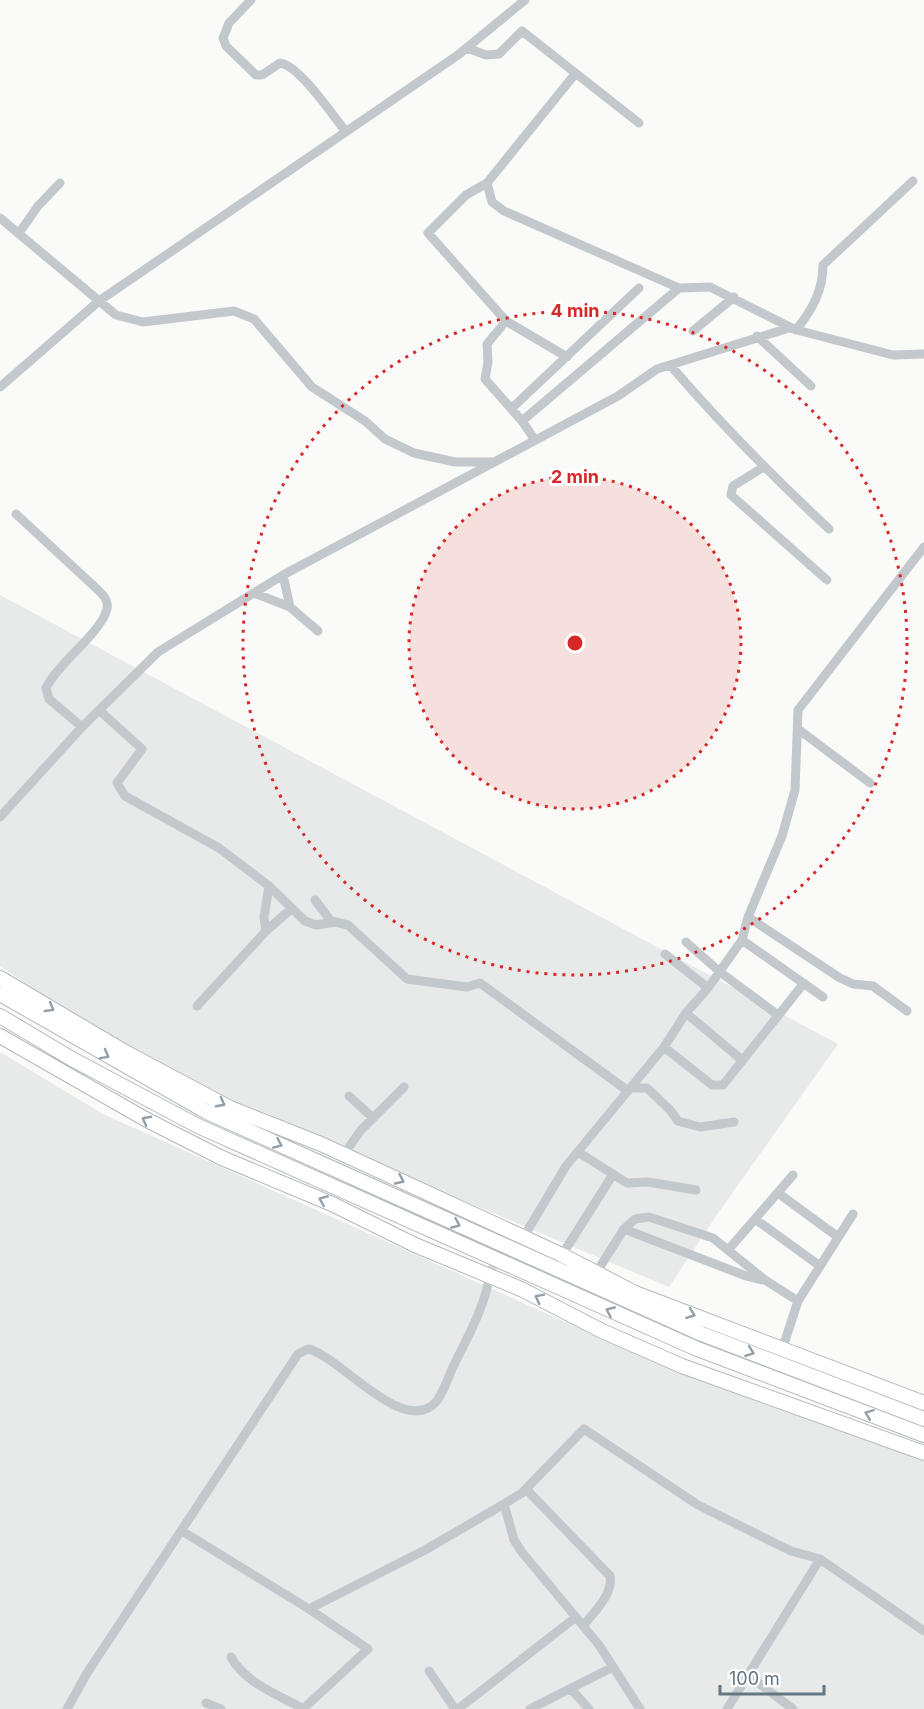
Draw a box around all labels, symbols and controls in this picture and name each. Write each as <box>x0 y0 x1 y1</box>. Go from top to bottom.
text: 4 min <box>551 300 599 321</box>
text: 2 min <box>551 466 599 487</box>
centre of rings <box>565 633 585 653</box>
one-way arrow <box>44 1001 54 1013</box>
one-way arrow <box>99 1048 109 1059</box>
one-way arrow <box>215 1095 226 1107</box>
one-way arrow <box>142 1116 152 1127</box>
one-way arrow <box>272 1136 283 1148</box>
one-way arrow <box>393 1173 404 1185</box>
one-way arrow <box>319 1195 330 1207</box>
one-way arrow <box>450 1216 461 1228</box>
one-way arrow <box>534 1294 545 1306</box>
one-way arrow <box>606 1306 617 1318</box>
one-way arrow <box>685 1307 696 1319</box>
one-way arrow <box>744 1345 755 1357</box>
one-way arrow <box>865 1409 875 1422</box>
scale bar <box>720 1658 824 1696</box>
text: 100 m <box>729 1668 780 1689</box>

